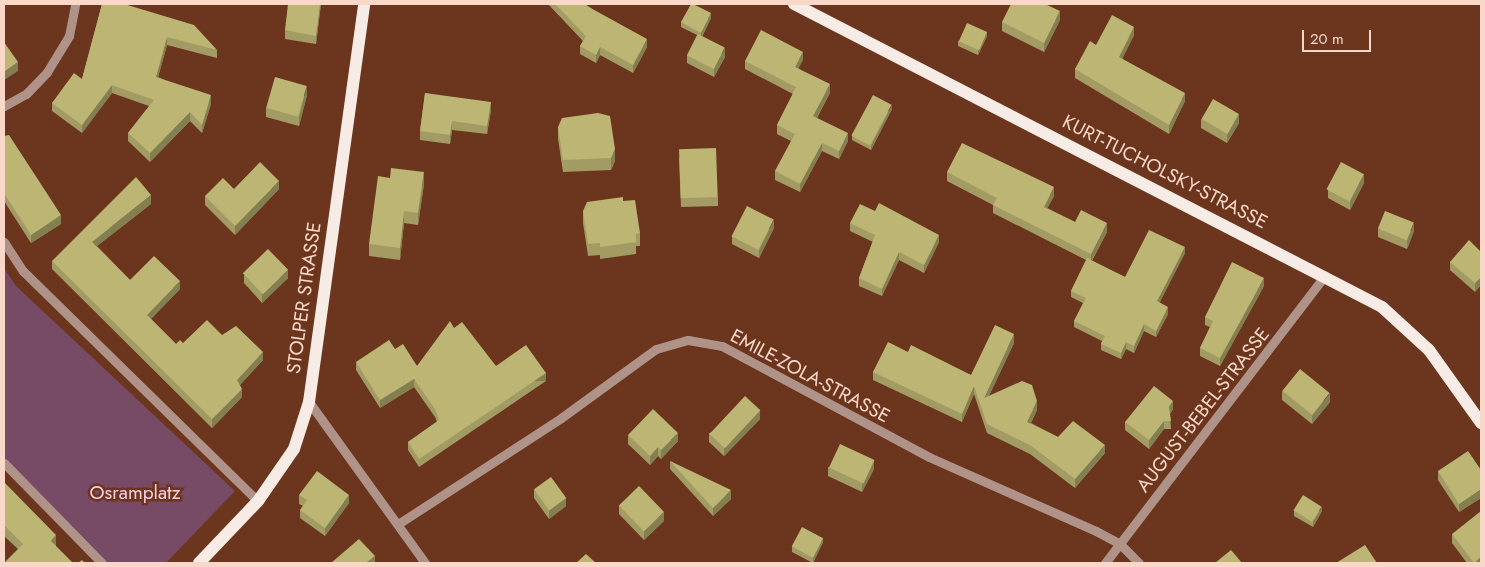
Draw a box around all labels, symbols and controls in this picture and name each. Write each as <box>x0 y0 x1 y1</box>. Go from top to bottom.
scale bar <box>1305 20 1374 52</box>
text: 20 m <box>1310 28 1344 50</box>
street label: KURT-TUCHOLSKY-STRASSE <box>1059 110 1271 234</box>
street label: STOLPER STRASSE <box>282 221 326 375</box>
street label: AUGUST-BEBEL-STRASSE <box>1132 323 1274 497</box>
street label: EMILE-ZOLA-STRASSE <box>726 324 894 428</box>
park label: Osramplatz <box>90 482 180 504</box>

